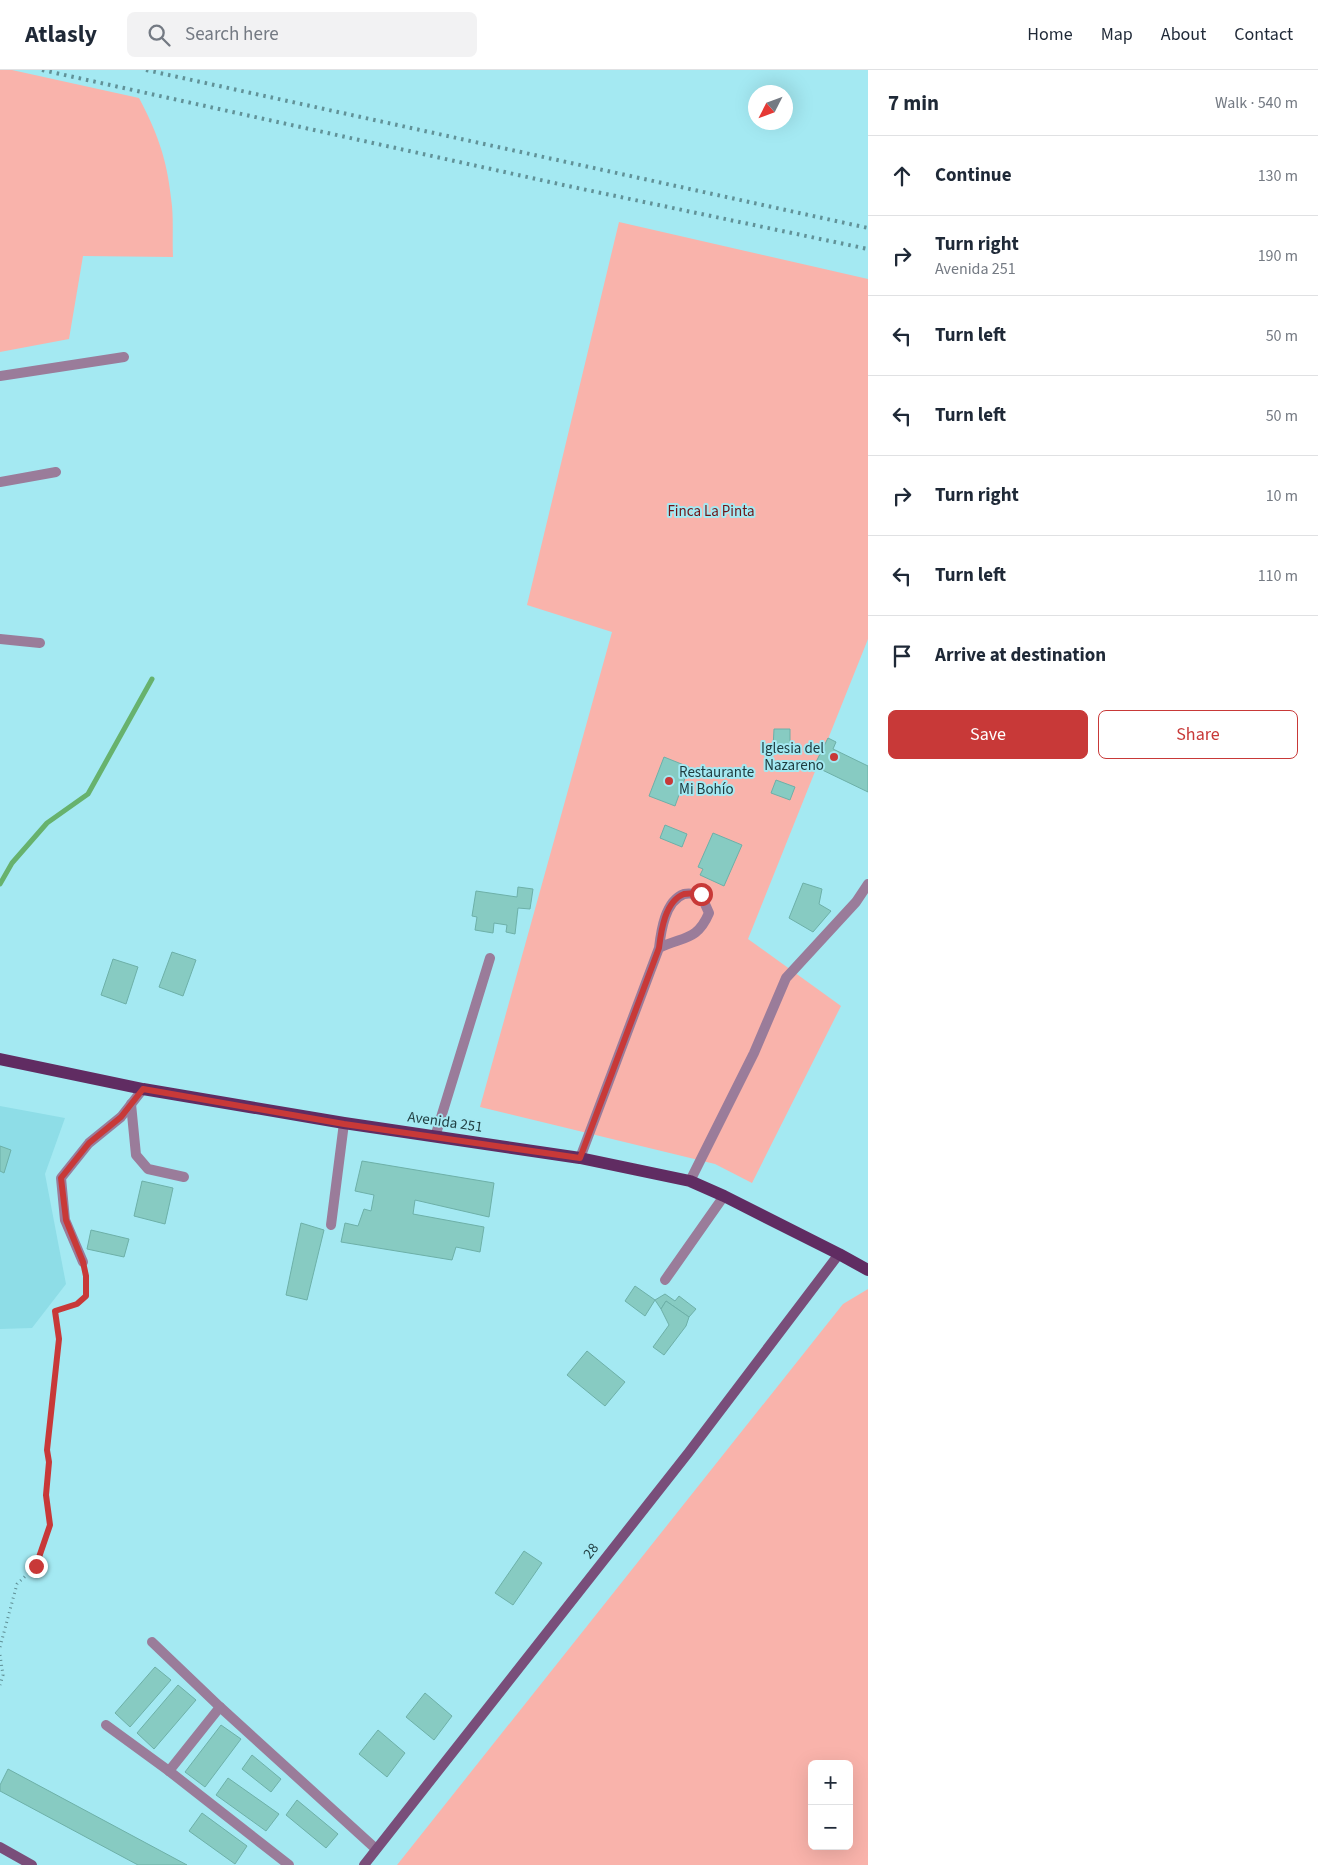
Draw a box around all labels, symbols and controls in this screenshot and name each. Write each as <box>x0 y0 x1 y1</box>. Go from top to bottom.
search box <box>127 12 477 57</box>
text: Atlasly <box>25 17 97 52</box>
icon: search <box>145 21 173 49</box>
text: Search here <box>185 21 279 48</box>
text: Home <box>1027 22 1073 47</box>
text: Map <box>1101 22 1133 47</box>
text: About <box>1161 22 1206 47</box>
text: Contact <box>1234 22 1293 47</box>
north arrow <box>748 85 793 130</box>
text: 7 min <box>888 88 939 118</box>
text: Walk · 540 m <box>1215 92 1298 114</box>
icon: ahead <box>888 162 916 190</box>
text: Continue <box>935 162 1012 189</box>
text: 130 m <box>1258 165 1298 187</box>
text: Turn right <box>935 231 1019 258</box>
icon: right <box>888 242 916 270</box>
text: 190 m <box>1258 245 1298 267</box>
text: Avenida 251 <box>935 258 1016 280</box>
icon: left <box>888 322 916 350</box>
text: Turn left <box>935 322 1006 349</box>
text: 50 m <box>1266 325 1298 347</box>
icon: left <box>888 402 916 430</box>
text: Turn left <box>935 402 1006 429</box>
text: 50 m <box>1266 405 1298 427</box>
icon: right <box>888 482 916 510</box>
text: Turn right <box>935 482 1019 509</box>
text: 10 m <box>1266 485 1298 507</box>
park label: Finca La Pinta <box>667 501 755 522</box>
icon: left <box>888 562 916 590</box>
text: Turn left <box>935 562 1006 589</box>
text: 110 m <box>1258 565 1298 587</box>
icon: arrive <box>888 642 916 670</box>
text: Arrive at destination <box>935 642 1106 669</box>
button: Save <box>888 710 1088 759</box>
button: Share <box>1098 710 1298 759</box>
place label: Iglesia del Nazareno <box>761 738 824 776</box>
marker: Iglesia del Nazareno <box>828 751 840 763</box>
place label: Restaurante Mi Bohío <box>679 762 754 800</box>
marker: Restaurante Mi Bohío <box>663 775 675 787</box>
route start <box>690 883 713 906</box>
street label: Avenida 251 <box>406 1106 484 1138</box>
street label: 28 <box>578 1539 604 1563</box>
route end <box>25 1555 48 1578</box>
map controls <box>808 1760 853 1850</box>
button: + <box>808 1760 853 1805</box>
button: − <box>808 1805 853 1850</box>

